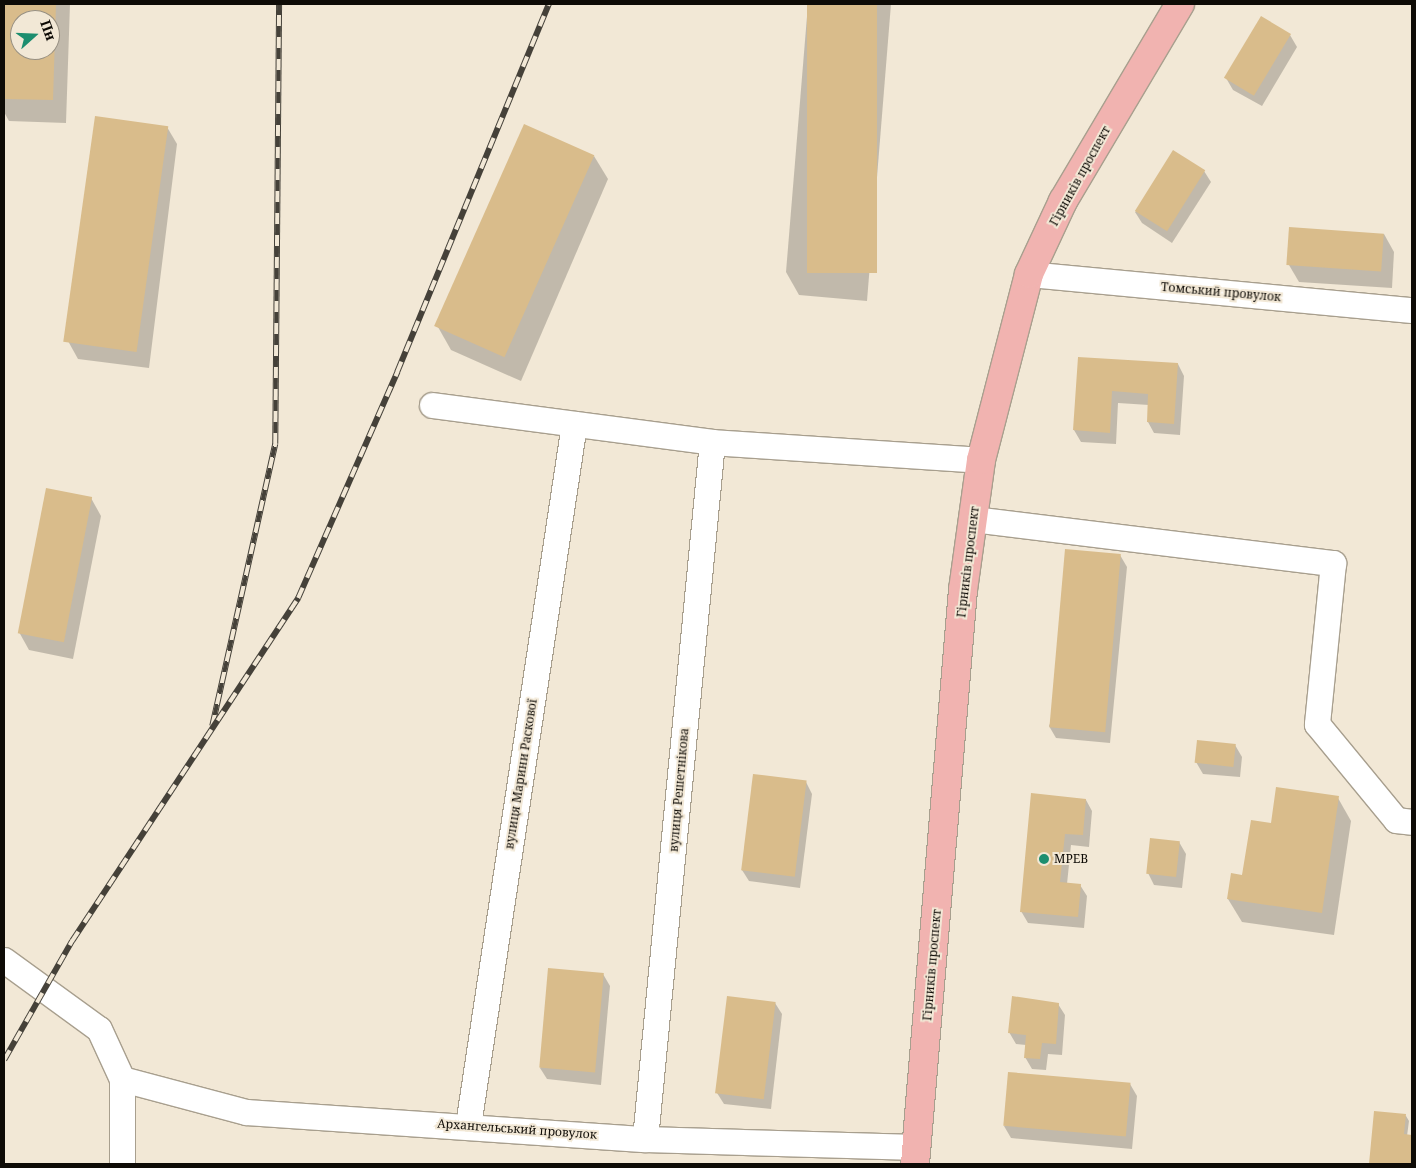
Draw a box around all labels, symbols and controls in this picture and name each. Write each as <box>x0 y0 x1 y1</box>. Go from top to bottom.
north arrow <box>10 10 60 60</box>
text: Пн <box>36 17 61 43</box>
street label: Гірників проспект <box>1047 124 1113 228</box>
street label: Томський провулок <box>1160 280 1282 304</box>
street label: Гірників проспект <box>954 506 982 618</box>
street label: вулиця Марини Раскової <box>502 698 540 850</box>
street label: вулиця Решетнікова <box>666 727 692 853</box>
place label: МРЕВ <box>1054 852 1088 866</box>
marker: МРЕВ <box>1038 853 1050 865</box>
street label: Гірників проспект <box>920 909 944 1021</box>
street label: Архангельський провулок <box>437 1116 597 1142</box>

